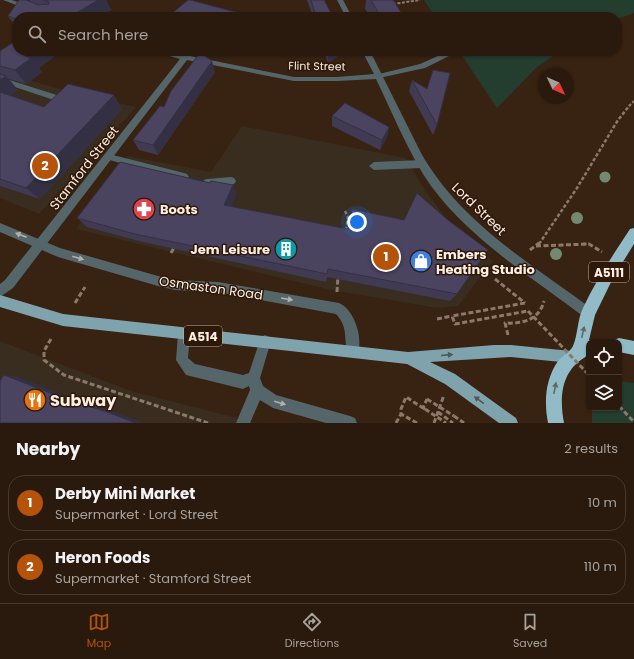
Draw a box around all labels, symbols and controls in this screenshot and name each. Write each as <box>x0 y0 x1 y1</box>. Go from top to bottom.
search box <box>12 12 622 56</box>
icon: search <box>26 23 48 45</box>
text: Search here <box>58 24 148 45</box>
street label: Flint Street <box>288 58 346 74</box>
north arrow <box>538 68 574 104</box>
street label: Stamford Street <box>45 122 123 214</box>
pin: 2 <box>32 151 58 181</box>
street label: Lord Street <box>448 178 511 240</box>
pharmacy icon: Boots <box>131 196 157 222</box>
place label: Boots <box>160 200 198 219</box>
your location <box>347 212 367 232</box>
one-way arrow <box>15 232 27 238</box>
building icon: Jem Leisure <box>273 236 299 262</box>
place label: Jem Leisure <box>190 240 270 259</box>
pin: 1 <box>373 242 399 272</box>
place label: Embers Heating Studio <box>436 245 535 279</box>
shop icon: Embers Heating Studio <box>408 248 434 274</box>
one-way arrow <box>72 255 84 261</box>
road number: A5111 <box>589 262 629 282</box>
street label: Osmaston Road <box>158 271 264 305</box>
one-way arrow <box>281 296 293 302</box>
road number: A514 <box>184 326 222 346</box>
one-way arrow <box>580 326 586 338</box>
map controls <box>586 339 622 411</box>
button: locate <box>586 339 622 375</box>
one-way arrow <box>441 351 453 358</box>
button: layers <box>586 375 622 411</box>
one-way arrow <box>553 382 559 394</box>
restaurant icon: Subway <box>22 387 48 413</box>
place label: Subway <box>50 389 117 412</box>
one-way arrow <box>474 396 485 404</box>
one-way arrow <box>274 400 286 406</box>
text: Nearby <box>16 437 80 461</box>
text: 2 results <box>564 439 618 458</box>
text: Derby Mini Market <box>55 483 195 504</box>
text: 1 <box>28 493 32 512</box>
text: 10 m <box>588 493 617 512</box>
text: Supermarket · Lord Street <box>55 505 218 524</box>
text: Heron Foods <box>55 547 150 568</box>
text: 2 <box>26 557 34 576</box>
text: 110 m <box>584 557 617 576</box>
text: Supermarket · Stamford Street <box>55 569 251 588</box>
tab: Map <box>87 611 111 652</box>
tab: Directions <box>285 611 339 652</box>
tab: Saved <box>513 611 547 652</box>

